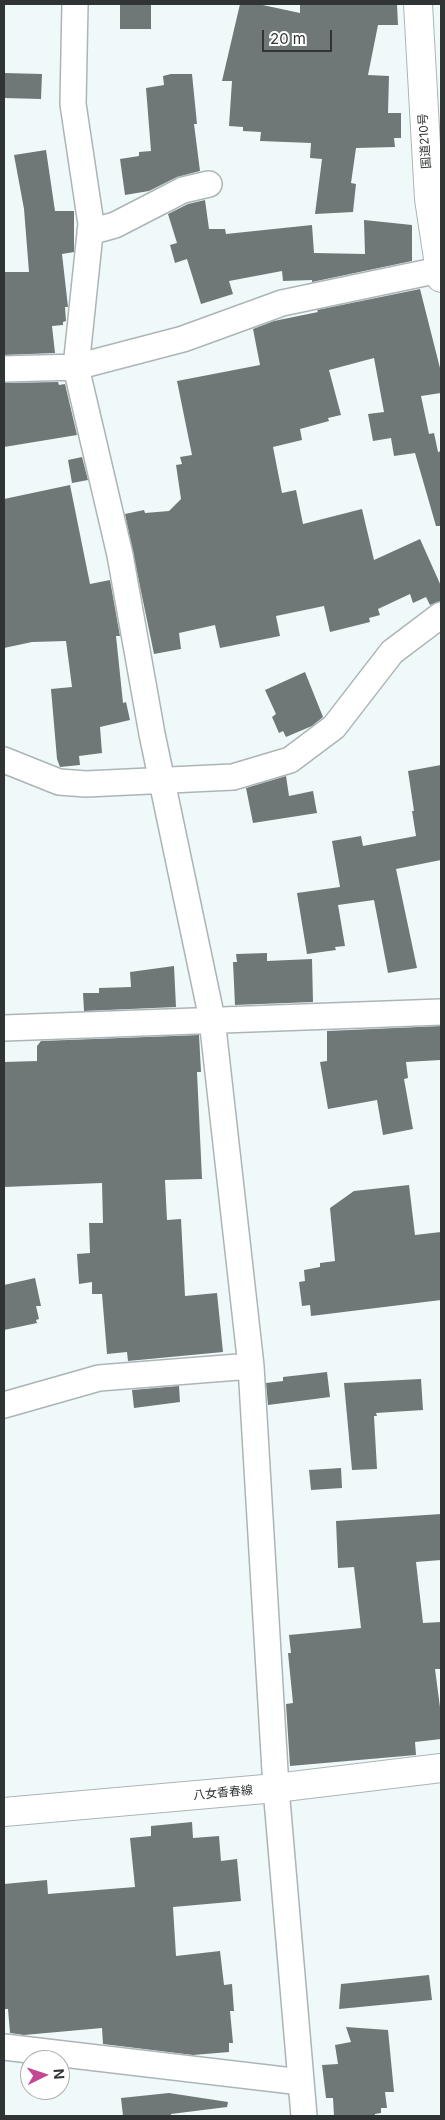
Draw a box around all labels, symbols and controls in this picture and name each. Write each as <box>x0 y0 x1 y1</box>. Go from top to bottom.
scale bar <box>265 20 335 52</box>
text: 20 m <box>270 29 306 48</box>
street label: 国道210号 <box>416 113 434 169</box>
street label: 八女香春線 <box>192 1783 254 1803</box>
north arrow <box>20 2050 70 2100</box>
text: N <box>51 2068 68 2080</box>

